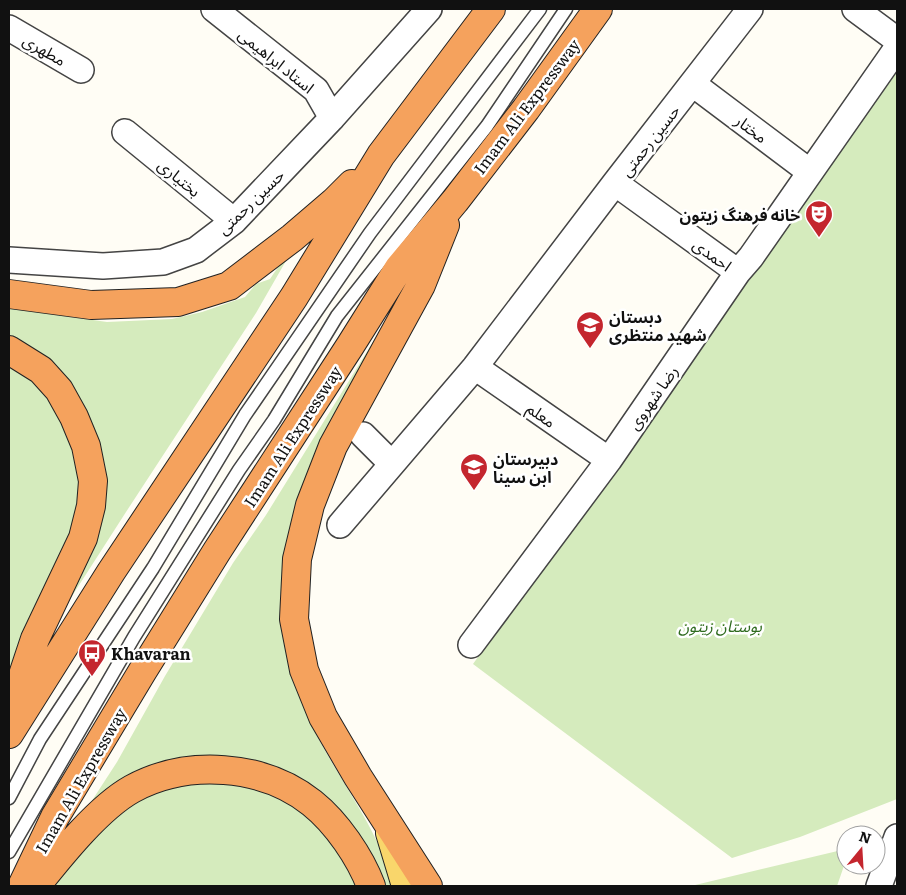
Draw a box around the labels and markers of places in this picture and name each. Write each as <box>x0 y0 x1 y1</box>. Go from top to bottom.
theatre icon: خانه فرهنگ زيتون <box>804 199 834 238</box>
place label: خانه فرهنگ زيتون <box>680 202 800 226</box>
place label: دبستان شهید منتظری <box>609 304 707 346</box>
school or university icon: دبستان شهید منتظری <box>575 310 605 349</box>
place label: دبیرستان ابن سینا <box>493 446 558 488</box>
school or university icon: دبیرستان ابن سینا <box>459 452 489 491</box>
bus stop icon: Khavaran <box>77 638 107 677</box>
place label: Khavaran <box>111 641 191 665</box>

